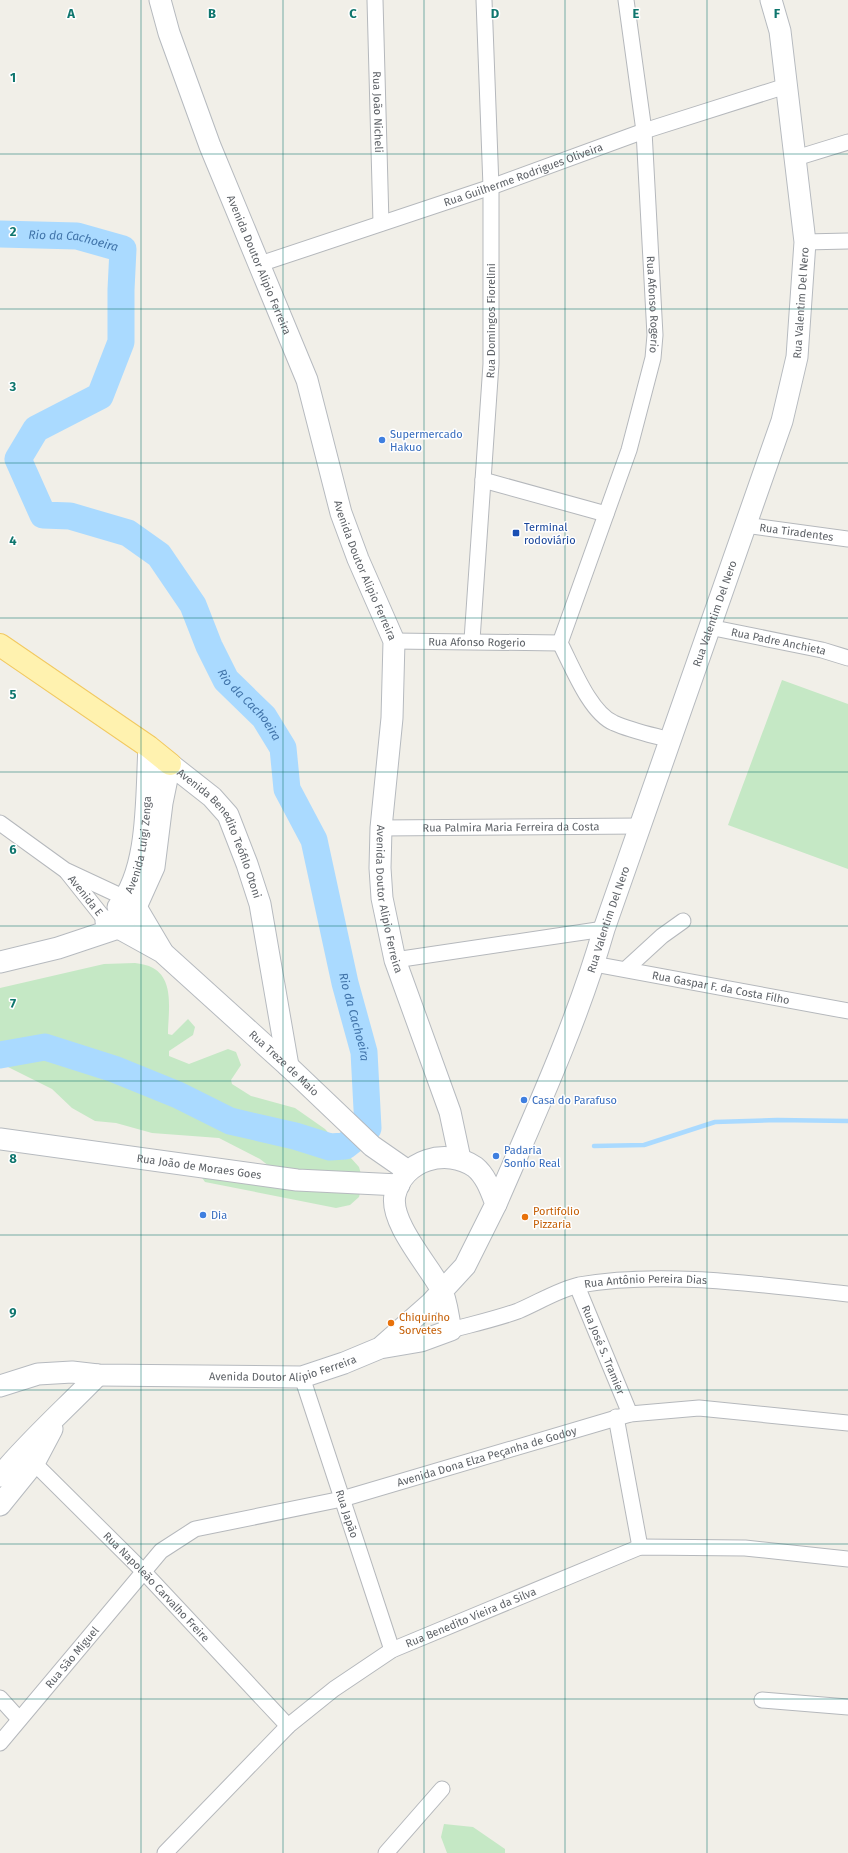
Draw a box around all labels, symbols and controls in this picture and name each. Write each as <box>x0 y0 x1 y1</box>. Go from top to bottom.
text: A <box>66 6 75 21</box>
text: B <box>208 6 216 21</box>
text: C <box>349 6 357 21</box>
text: D <box>491 6 500 21</box>
text: E <box>633 6 640 21</box>
text: F <box>774 6 781 21</box>
text: 1 <box>10 70 16 85</box>
street label: Rua João Nicheli <box>370 71 386 153</box>
street label: Rua Guilherme Rodrigues Oliveira <box>442 140 605 209</box>
street label: Avenida Doutor Alipio Ferreira <box>225 193 294 337</box>
text: 2 <box>10 224 17 239</box>
water label: Rio da Cachoeira <box>28 228 120 254</box>
street label: Rua Valentim Del Nero <box>790 247 811 359</box>
street label: Rua Afonso Rogerio <box>644 255 662 354</box>
street label: Rua Domingos Fiorelini <box>484 263 498 379</box>
text: 3 <box>9 379 17 394</box>
place label: Supermercado Hakuo <box>390 428 463 454</box>
marker: Supermercado Hakuo <box>377 435 387 445</box>
street label: Avenida Doutor Alipio Ferreira <box>331 499 399 642</box>
place label: Terminal rodoviário <box>524 521 576 547</box>
street label: Rua Tiradentes <box>759 521 834 543</box>
marker: Terminal rodoviário <box>511 528 521 538</box>
text: 4 <box>9 533 17 548</box>
street label: Rua Valentim Del Nero <box>690 559 739 668</box>
street label: Rua Padre Anchieta <box>730 625 828 657</box>
street label: Rua Afonso Rogerio <box>428 635 526 649</box>
water label: Rio da Cachoeira <box>215 666 284 743</box>
text: 5 <box>10 687 17 702</box>
street label: Avenida Benedito Teófilo Otoni <box>175 766 264 900</box>
street label: Avenida Luigi Zenga <box>122 796 153 895</box>
street label: Rua Palmira Maria Ferreira da Costa <box>422 820 600 834</box>
street label: Avenida Doutor Alipio Ferreira <box>373 825 406 975</box>
text: 6 <box>9 842 17 857</box>
street label: Rua Valentim Del Nero <box>584 864 632 975</box>
street label: Avenida E <box>65 872 106 919</box>
street label: Rua Gaspar F. da Costa Filho <box>651 968 791 1007</box>
water label: Rio da Cachoeira <box>336 972 371 1062</box>
text: 7 <box>10 996 16 1011</box>
street label: Rua Treze de Maio <box>246 1028 322 1098</box>
place label: Casa do Parafuso <box>532 1094 617 1107</box>
marker: Casa do Parafuso <box>519 1095 529 1105</box>
place label: Padaria Sonho Real <box>504 1144 560 1170</box>
text: 8 <box>9 1151 17 1166</box>
street label: Rua João de Moraes Goes <box>136 1151 262 1182</box>
marker: Padaria Sonho Real <box>491 1151 501 1161</box>
place label: Portifolio Pizzaria <box>533 1205 580 1231</box>
place label: Dia <box>211 1209 227 1222</box>
marker: Dia <box>198 1210 208 1220</box>
marker: Portifolio Pizzaria <box>520 1212 530 1222</box>
street label: Rua Antônio Pereira Dias <box>583 1272 707 1291</box>
street label: Rua José S. Tramier <box>579 1303 628 1397</box>
text: 9 <box>9 1305 17 1320</box>
place label: Chiquinho Sorvetes <box>399 1311 450 1337</box>
marker: Chiquinho Sorvetes <box>386 1318 396 1328</box>
street label: Avenida Doutor Alipio Ferreira <box>209 1352 358 1383</box>
street label: Avenida Dona Elza Peçanha de Godoy <box>395 1423 579 1489</box>
street label: Rua Japão <box>333 1488 361 1540</box>
street label: Rua Napoleão Carvalho Freire <box>101 1529 212 1644</box>
street label: Rua Benedito Vieira da Silva <box>404 1584 538 1650</box>
street label: Rua São Miguel <box>42 1624 101 1691</box>

